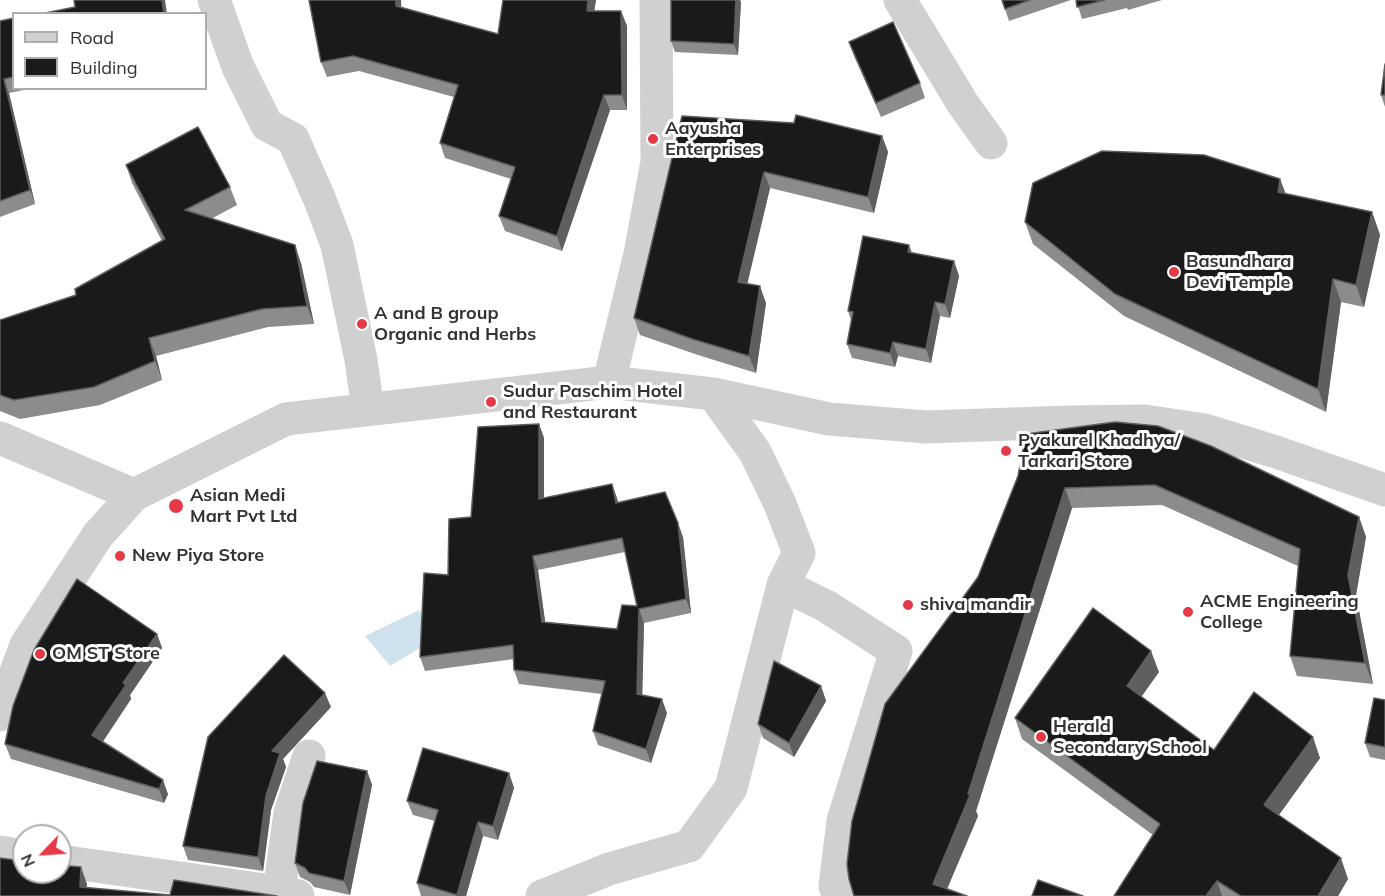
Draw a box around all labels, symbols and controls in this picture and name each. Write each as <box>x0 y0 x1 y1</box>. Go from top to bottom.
legend <box>12 12 207 90</box>
text: Road <box>70 26 114 49</box>
text: Building <box>70 56 138 79</box>
place label: Aayusha Enterprises <box>665 118 761 160</box>
marker: Aayusha Enterprises <box>646 132 660 146</box>
place label: Basundhara Devi Temple <box>1186 251 1291 294</box>
marker: Basundhara Devi Temple <box>1167 265 1181 279</box>
place label: A and B group Organic and Herbs <box>374 303 536 346</box>
marker: A and B group Organic and Herbs <box>355 317 369 331</box>
place label: Sudur Paschim Hotel and Restaurant <box>503 381 683 424</box>
marker: Sudur Paschim Hotel and Restaurant <box>484 395 498 409</box>
place label: Pyakurel Khadhya/ Tarkari Store <box>1018 430 1180 472</box>
marker: Pyakurel Khadhya/ Tarkari Store <box>999 444 1013 458</box>
place label: Asian Medi Mart Pvt Ltd <box>190 485 297 528</box>
marker: Asian Medi Mart Pvt Ltd <box>167 497 185 515</box>
place label: New Piya Store <box>132 545 264 567</box>
marker: New Piya Store <box>113 549 127 563</box>
place label: ACME Engineering College <box>1200 591 1359 634</box>
place label: shiva mandir <box>920 594 1031 616</box>
marker: shiva mandir <box>901 598 915 612</box>
marker: ACME Engineering College <box>1181 605 1195 619</box>
place label: OM ST Store <box>52 643 160 665</box>
marker: OM ST Store <box>33 647 47 661</box>
place label: Herald Secondary School <box>1053 716 1207 758</box>
marker: Herald Secondary School <box>1034 730 1048 744</box>
north arrow <box>12 824 72 884</box>
text: N <box>16 851 39 870</box>

